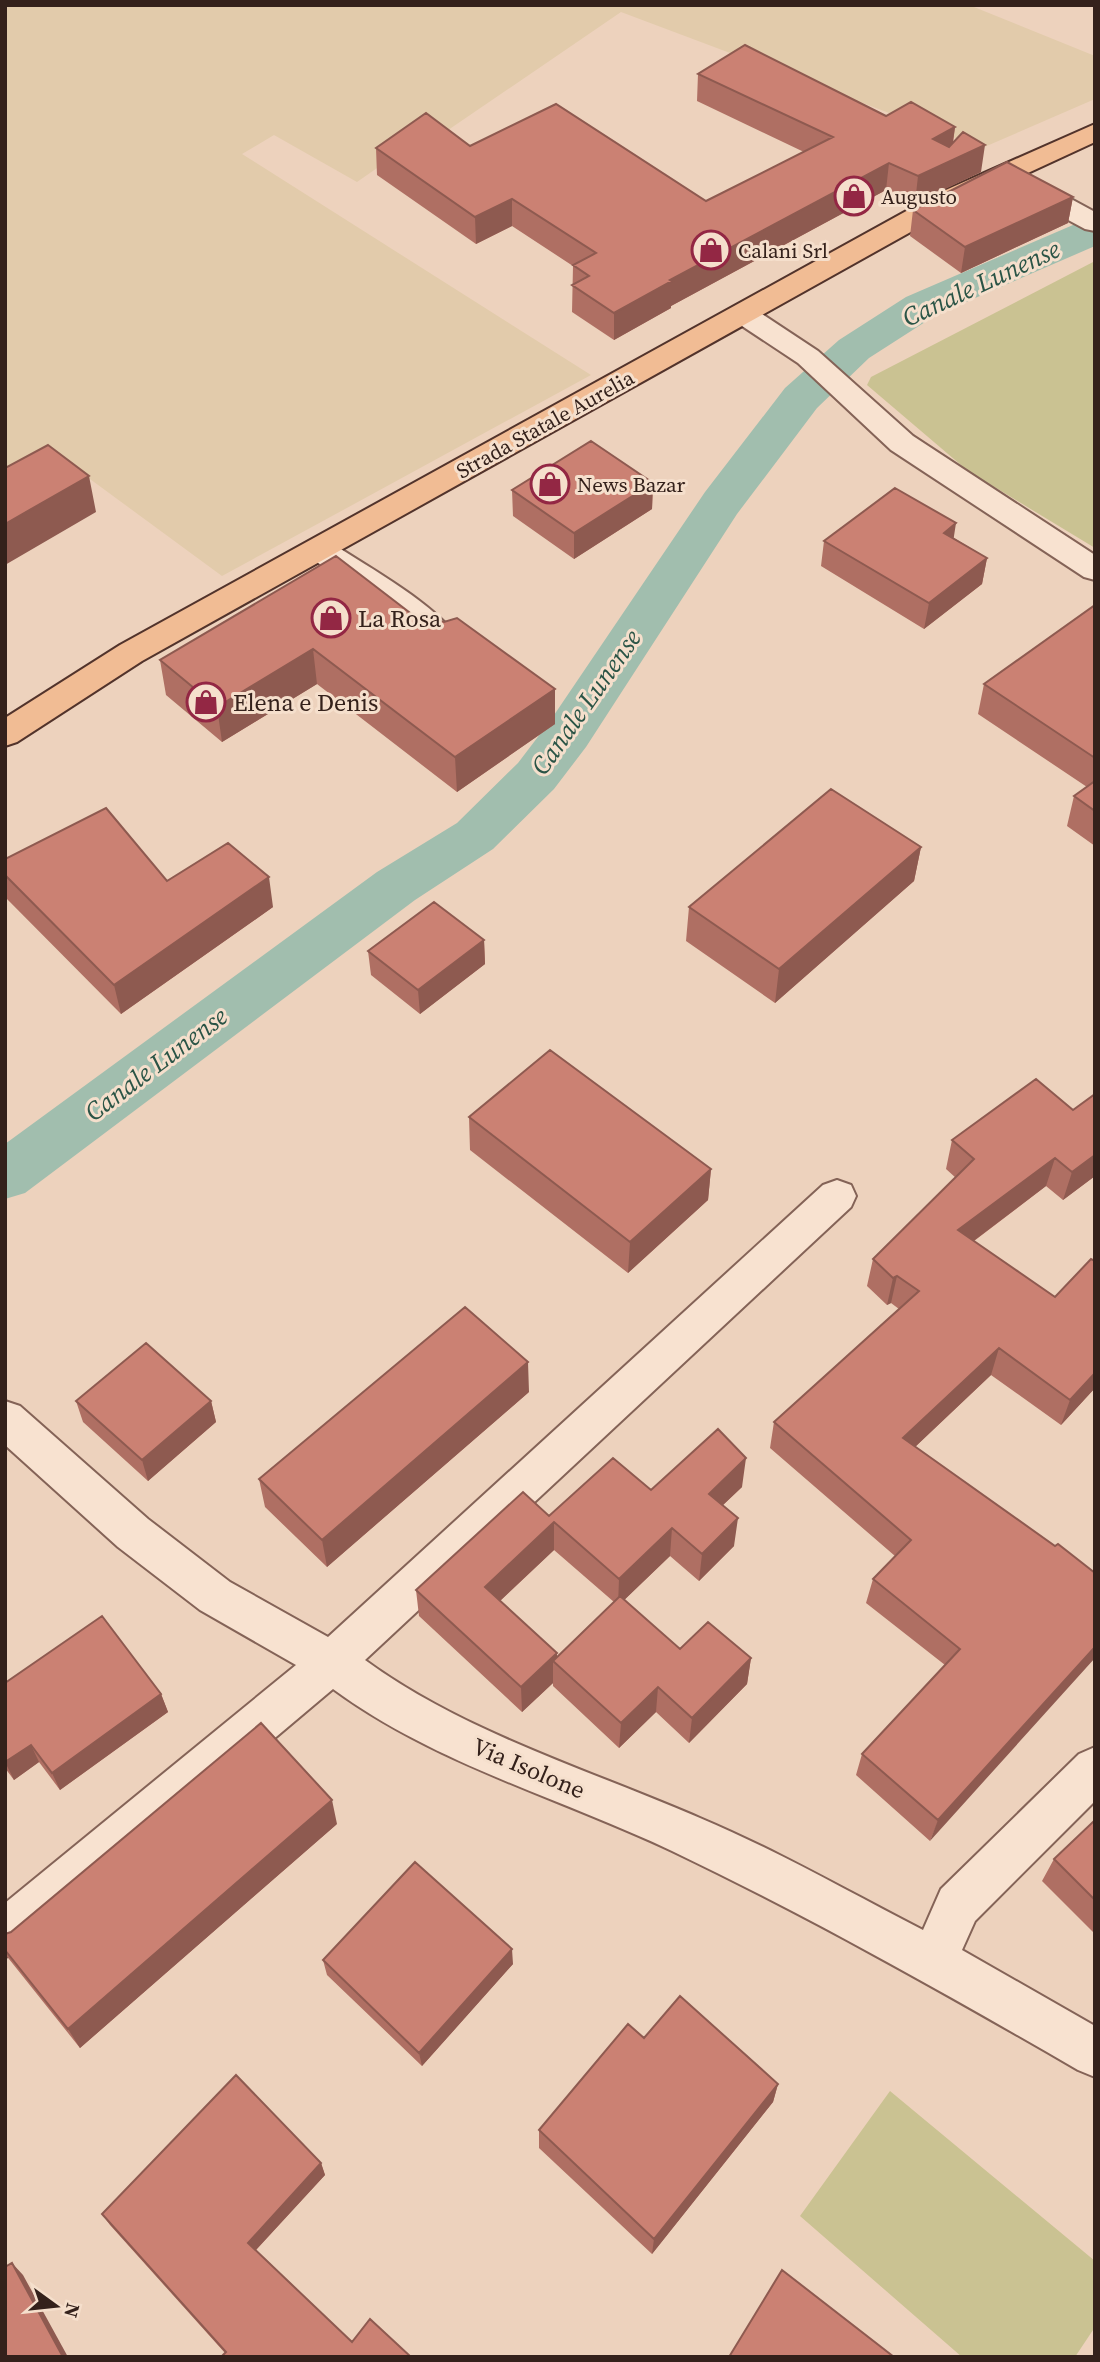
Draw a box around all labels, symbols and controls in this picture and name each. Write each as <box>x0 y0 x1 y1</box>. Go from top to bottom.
shop icon: Augusto <box>833 175 875 217</box>
place label: Augusto <box>881 182 957 211</box>
shop icon: Calani Srl <box>690 229 732 271</box>
water label: Canale Lunense <box>896 231 1066 335</box>
place label: Calani Srl <box>738 236 828 265</box>
street label: Strada Statale Aurelia <box>451 363 640 485</box>
shop icon: News Bazar <box>529 463 571 505</box>
place label: News Bazar <box>577 470 686 499</box>
shop icon: La Rosa <box>310 597 352 639</box>
place label: La Rosa <box>358 602 442 635</box>
water label: Canale Lunense <box>522 622 650 782</box>
shop icon: Elena e Denis <box>185 681 227 723</box>
place label: Elena e Denis <box>233 686 378 719</box>
water label: Canale Lunense <box>77 998 235 1130</box>
street label: Via Isolone <box>468 1730 590 1806</box>
north arrow <box>21 2271 91 2341</box>
text: N <box>58 2300 87 2321</box>

